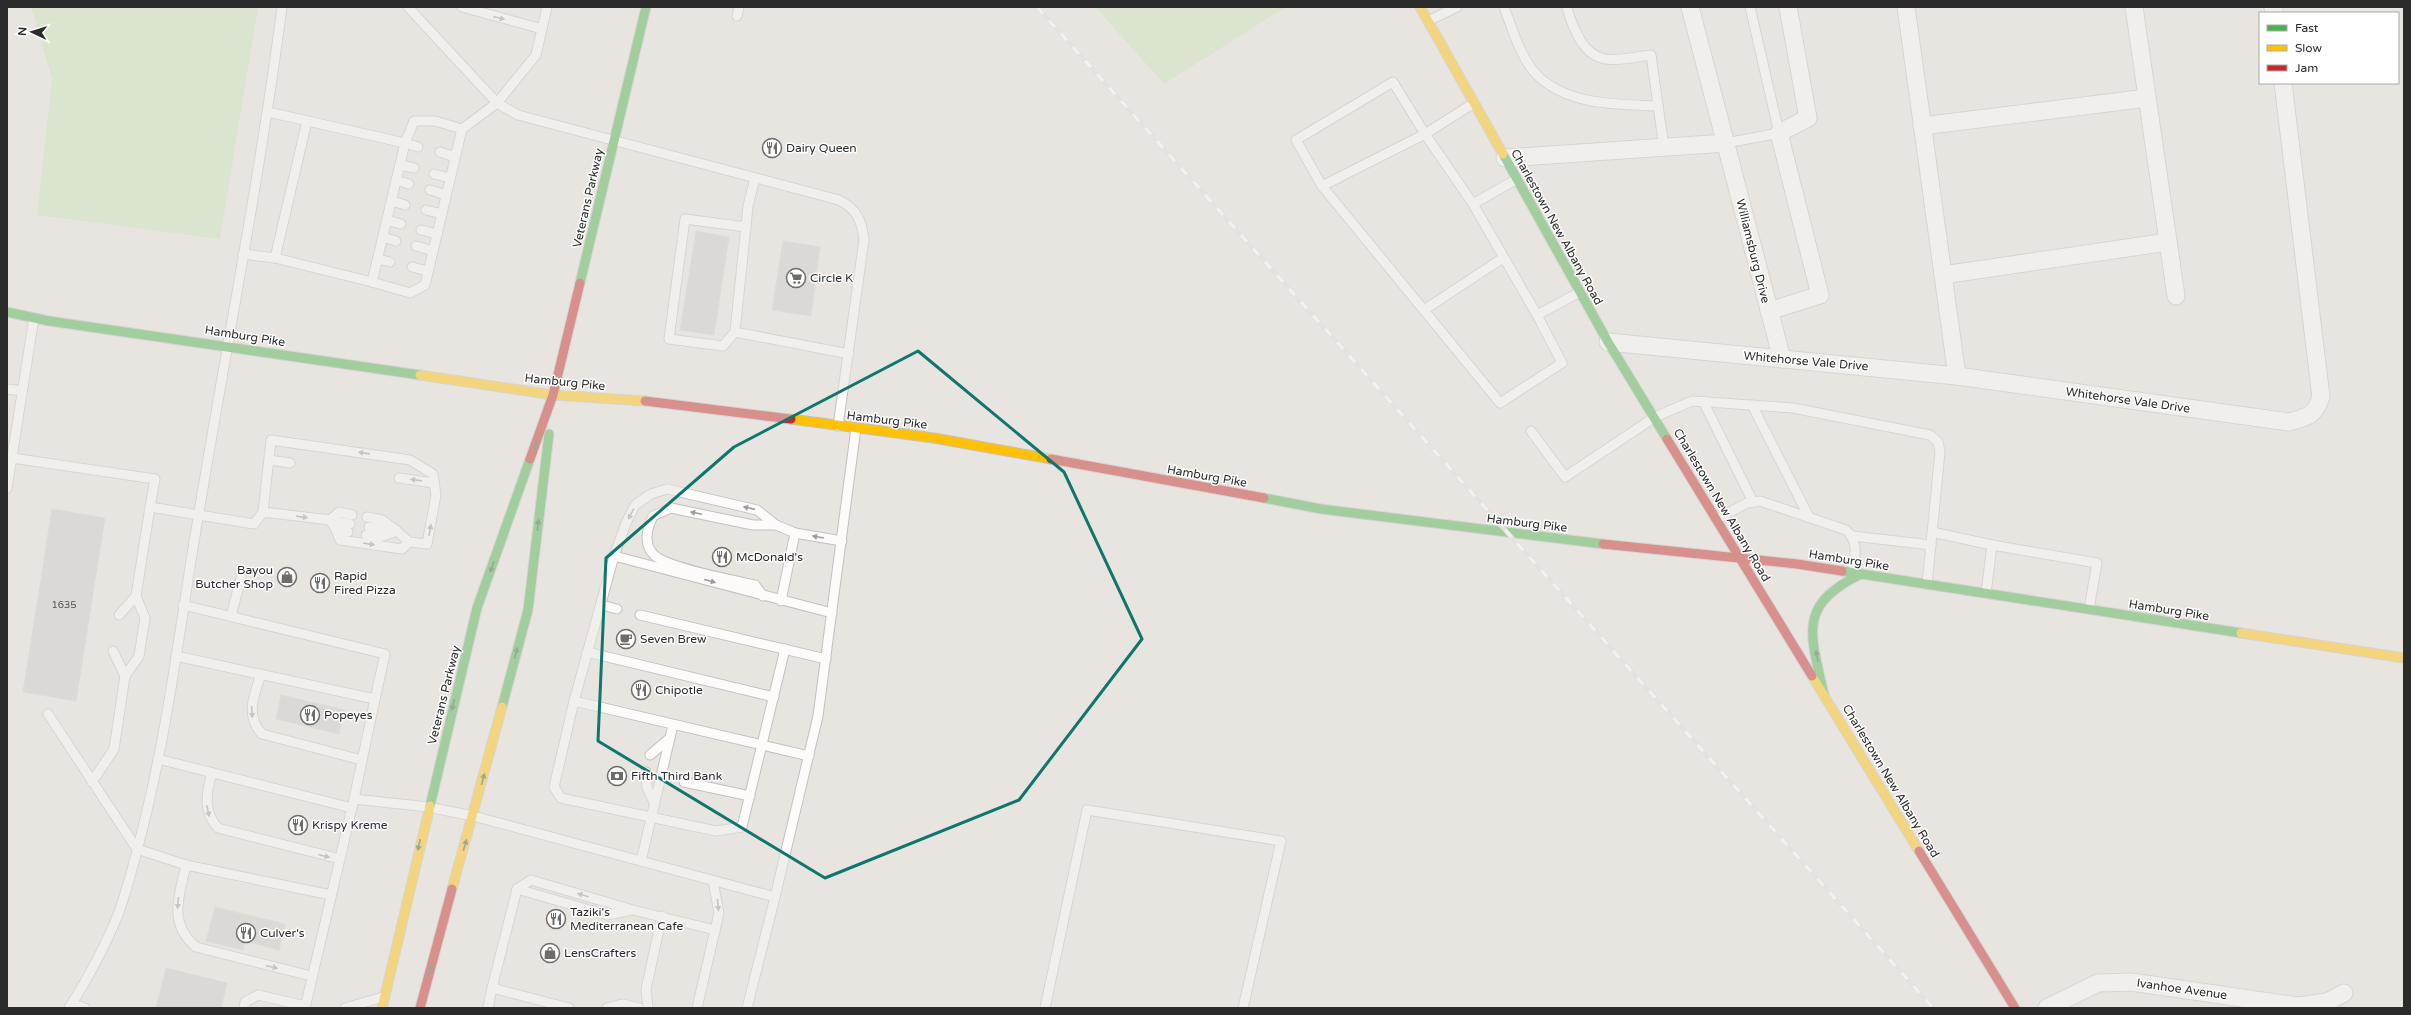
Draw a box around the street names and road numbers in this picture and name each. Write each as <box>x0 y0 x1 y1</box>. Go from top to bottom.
street label: Veterans Parkway <box>570 146 606 249</box>
street label: Charlestown New Albany Road <box>1508 147 1606 307</box>
street label: Williamsburg Drive <box>1733 197 1773 305</box>
street label: Hamburg Pike <box>204 323 286 349</box>
street label: Whitehorse Vale Drive <box>1743 349 1869 373</box>
street label: Hamburg Pike <box>524 371 606 393</box>
street label: Whitehorse Vale Drive <box>2065 384 2191 416</box>
street label: Hamburg Pike <box>846 408 928 432</box>
street label: Charlestown New Albany Road <box>1671 426 1773 584</box>
street label: Hamburg Pike <box>1166 462 1248 490</box>
street label: Hamburg Pike <box>1486 511 1568 535</box>
street label: Hamburg Pike <box>1808 547 1890 573</box>
street label: Hamburg Pike <box>2128 597 2210 623</box>
street label: Veterans Parkway <box>425 644 463 746</box>
street label: Charlestown New Albany Road <box>1840 702 1942 860</box>
street label: Ivanhoe Avenue <box>2136 976 2228 1002</box>

